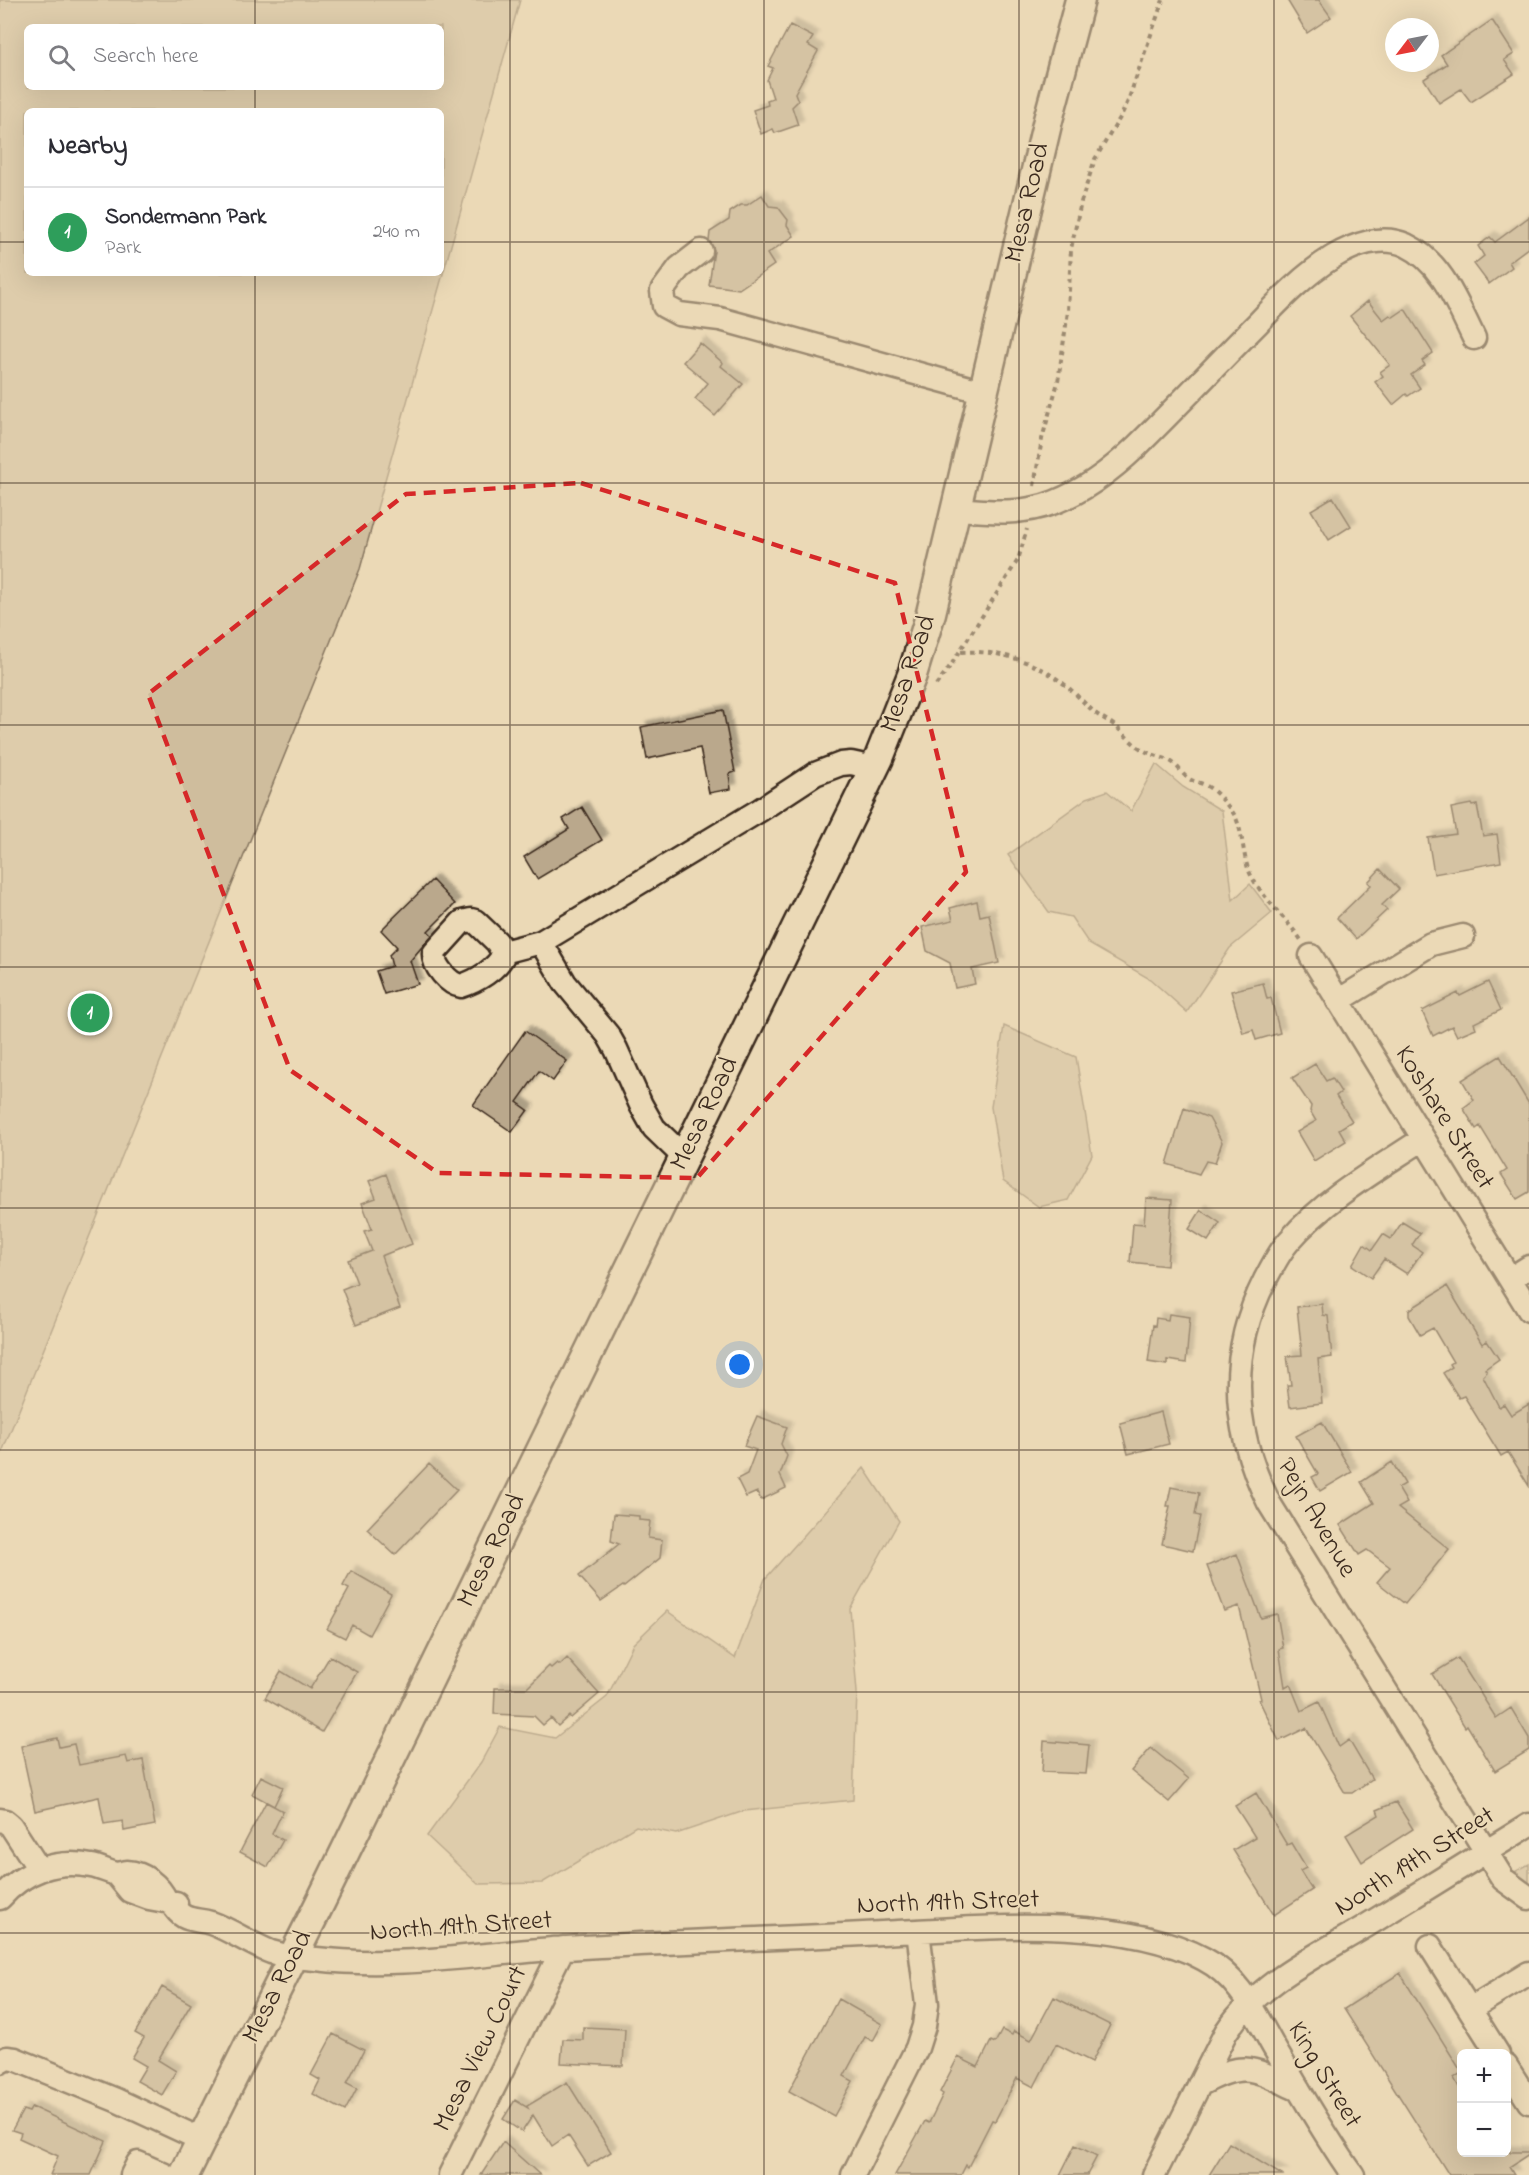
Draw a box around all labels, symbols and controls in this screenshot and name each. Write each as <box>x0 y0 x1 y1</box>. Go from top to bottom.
north arrow <box>1385 18 1439 72</box>
search box <box>24 24 444 90</box>
icon: search <box>45 41 78 74</box>
text: Search here <box>93 41 198 73</box>
text: Nearby <box>48 128 127 166</box>
street label: Mesa Road <box>995 139 1061 267</box>
text: Sondermann Park <box>105 202 266 234</box>
text: 1 <box>64 218 71 247</box>
text: 240 m <box>373 218 420 247</box>
text: Park <box>105 234 141 263</box>
street label: Mesa Road <box>871 610 947 738</box>
pin: 1 <box>70 990 110 1036</box>
street label: Koshare Street <box>1384 1038 1504 1198</box>
street label: Mesa Road <box>661 1050 749 1178</box>
your location <box>725 1350 754 1379</box>
street label: Pejn Avenue <box>1266 1451 1366 1586</box>
street label: Mesa Road <box>448 1487 536 1615</box>
street label: North 19th Street <box>1327 1797 1503 1927</box>
street label: North 19th Street <box>856 1880 1040 1926</box>
street label: North 19th Street <box>369 1901 553 1953</box>
street label: Mesa Road <box>233 1924 323 2050</box>
street label: Mesa View Court <box>424 1959 538 2139</box>
street label: King Street <box>1277 2014 1371 2136</box>
map controls <box>1457 2049 1511 2157</box>
button: + <box>1457 2049 1511 2103</box>
button: − <box>1457 2103 1511 2157</box>

